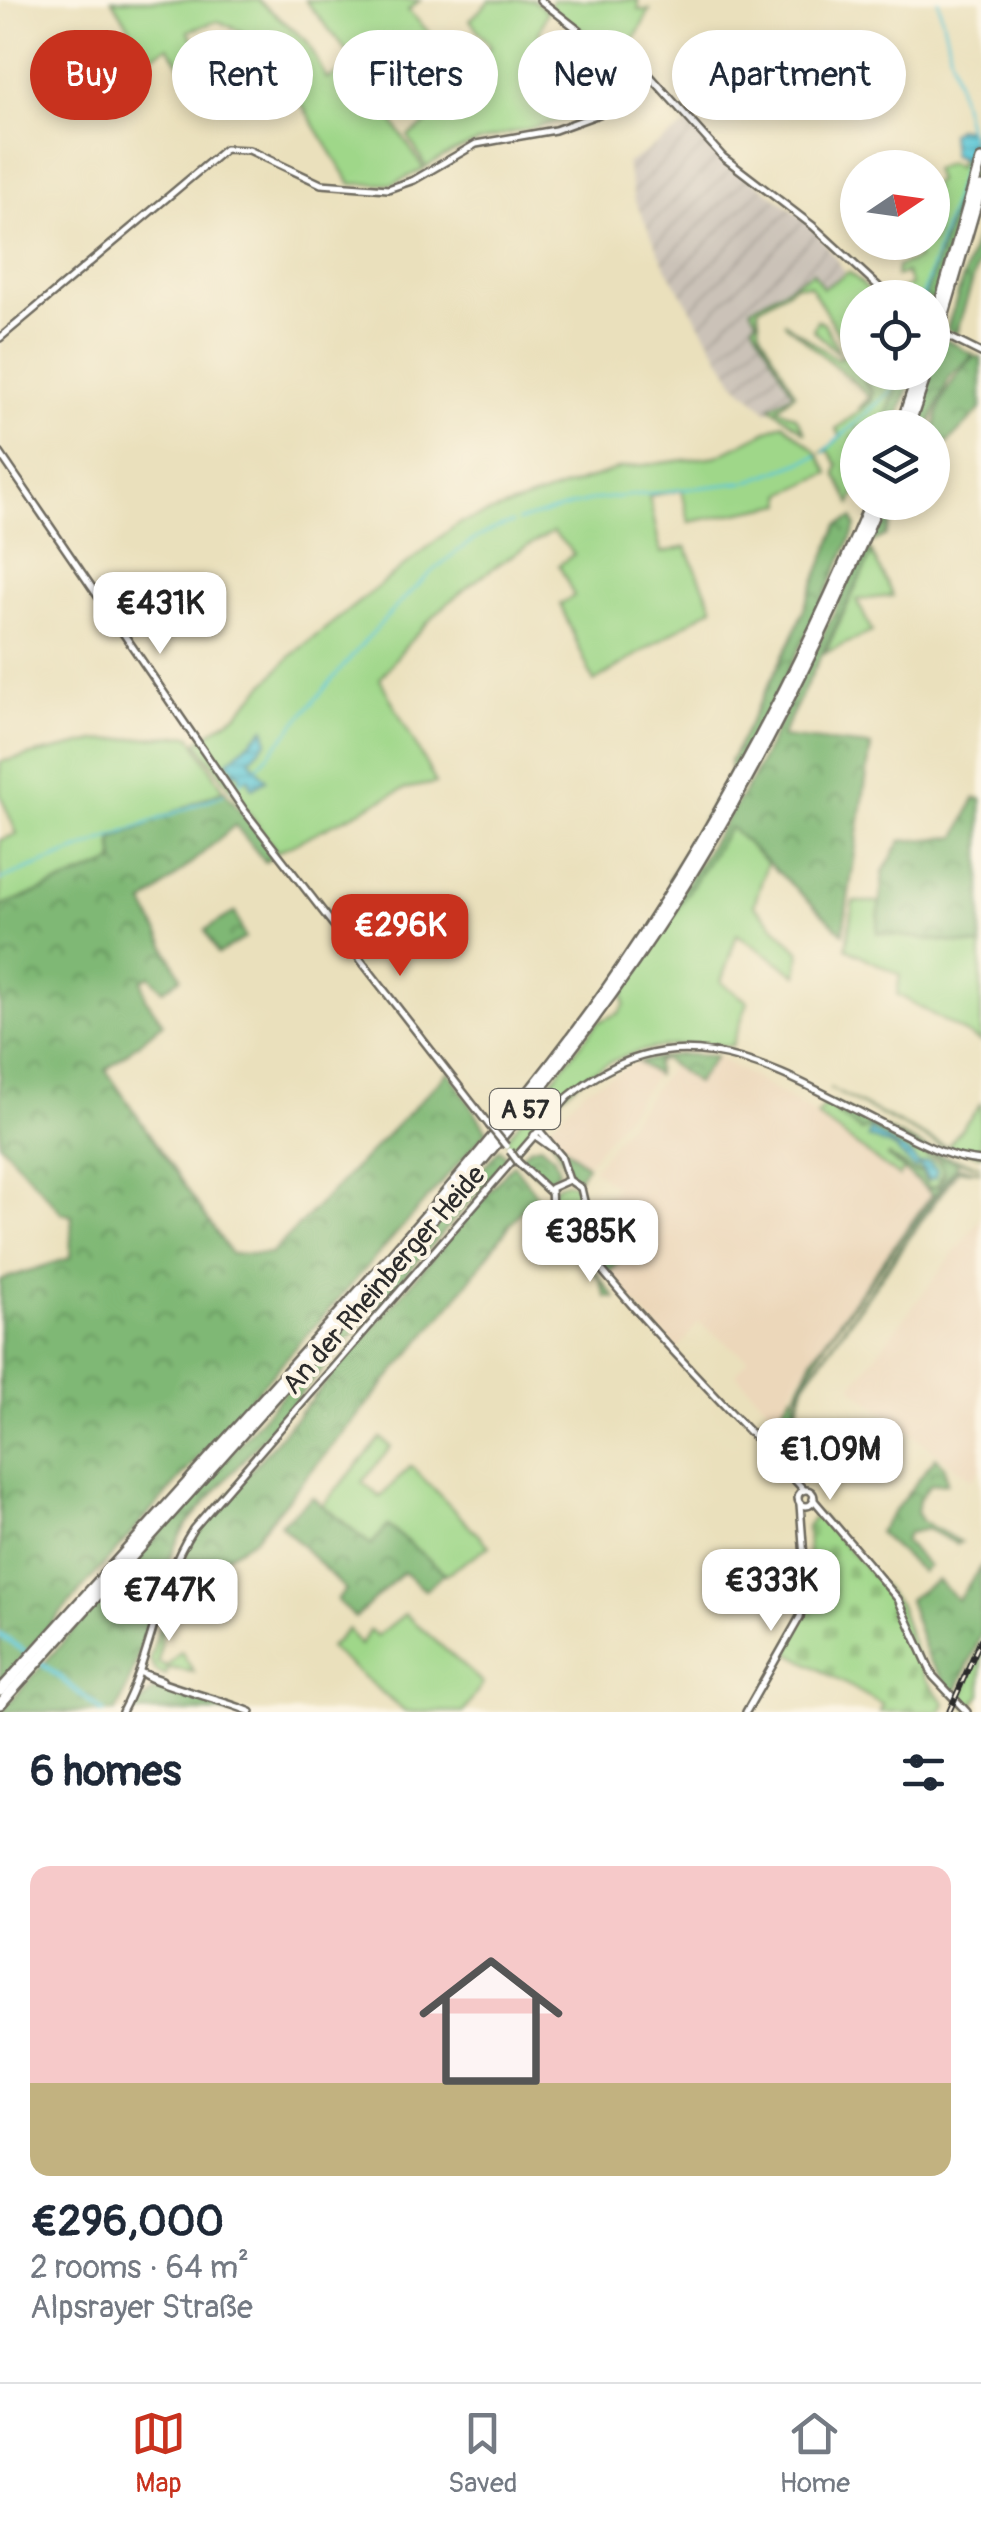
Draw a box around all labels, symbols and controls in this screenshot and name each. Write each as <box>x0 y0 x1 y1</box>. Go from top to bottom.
chip: Buy <box>30 30 152 120</box>
chip: Rent <box>172 30 313 120</box>
chip: Filters <box>333 30 498 120</box>
chip: New <box>518 30 652 120</box>
chip: Apartment <box>672 30 906 120</box>
north arrow <box>840 150 950 260</box>
map controls <box>840 150 950 520</box>
button: locate <box>840 280 950 390</box>
button: layers <box>840 410 950 520</box>
pin: €431K <box>90 572 230 657</box>
text: €431K <box>115 584 205 624</box>
pin: €296K <box>330 894 470 979</box>
text: €296K <box>353 906 447 946</box>
road number: A 57 <box>490 1089 560 1129</box>
street label: An der Rheinberger Heide <box>275 1158 493 1402</box>
pin: €385K <box>520 1200 660 1285</box>
text: €385K <box>544 1212 636 1252</box>
pin: €1.09M <box>749 1418 911 1503</box>
text: €1.09M <box>779 1430 881 1470</box>
pin: €333K <box>701 1549 841 1634</box>
pin: €747K <box>99 1559 239 1644</box>
text: €333K <box>724 1561 818 1601</box>
text: €747K <box>123 1571 215 1611</box>
icon: filters <box>896 1745 951 1800</box>
text: 6 homes <box>30 1746 181 1798</box>
icon: home <box>401 1931 581 2111</box>
text: €296,000 <box>30 2196 224 2248</box>
text: 2 rooms · 64 m² <box>30 2248 249 2288</box>
text: Alpsrayer Straße <box>30 2288 253 2328</box>
tab: Map <box>131 2406 186 2501</box>
tab: Saved <box>448 2406 517 2501</box>
tab: Home <box>779 2406 850 2501</box>

